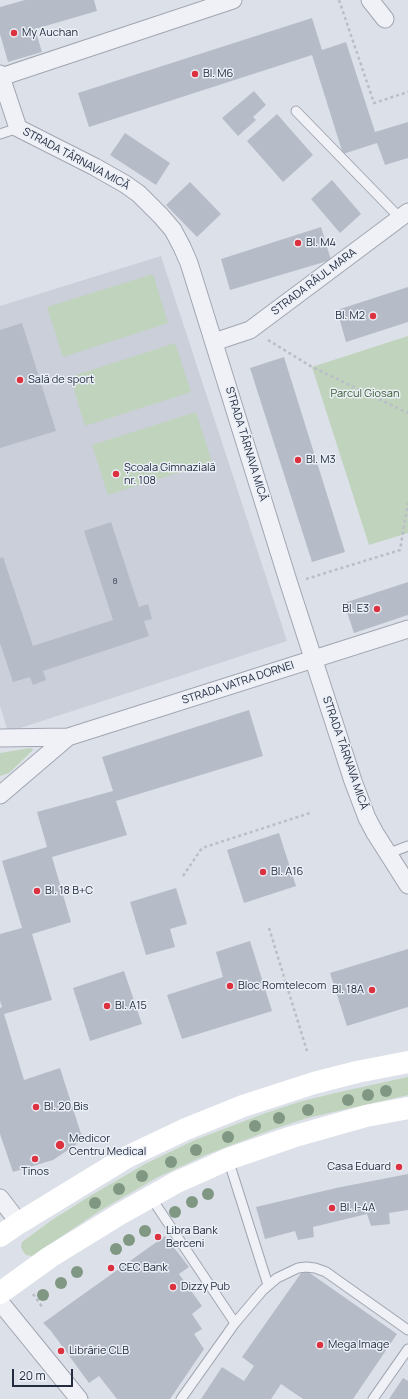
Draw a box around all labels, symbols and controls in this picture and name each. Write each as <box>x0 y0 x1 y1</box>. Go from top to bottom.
place label: My Auchan <box>22 26 78 40</box>
marker: My Auchan <box>9 28 19 38</box>
place label: Bl. M6 <box>203 67 233 81</box>
marker: Bl. M6 <box>190 69 200 79</box>
street label: STRADA TÂRNAVA MICĂ <box>20 125 132 193</box>
place label: Bl. M4 <box>306 236 336 250</box>
marker: Bl. M4 <box>293 238 303 248</box>
street label: STRADA RÂUL MARA <box>269 246 359 318</box>
place label: Bl. M2 <box>335 309 365 323</box>
marker: Bl. M2 <box>368 311 378 321</box>
place label: Sală de sport <box>28 373 94 387</box>
marker: Sală de sport <box>15 375 25 385</box>
street label: STRADA TÂRNAVA MICĂ <box>222 385 270 503</box>
park label: Parcul Giosan <box>331 387 399 401</box>
place label: Bl. M3 <box>306 453 336 467</box>
marker: Bl. M3 <box>293 455 303 465</box>
place label: Școala Gimnazială nr. 108 <box>124 461 216 487</box>
marker: Școala Gimnazială nr. 108 <box>111 469 121 479</box>
house number: 8 <box>112 576 118 586</box>
place label: Bl. E3 <box>342 602 369 616</box>
marker: Bl. E3 <box>372 604 382 614</box>
street label: STRADA VATRA DORNEI <box>180 659 296 707</box>
street label: STRADA TÂRNAVA MICĂ <box>319 695 371 811</box>
place label: Bl. A16 <box>271 865 303 879</box>
marker: Bl. A16 <box>258 867 268 877</box>
place label: Bl. 18 B+C <box>45 884 93 898</box>
marker: Bl. 18 B+C <box>32 886 42 896</box>
place label: Bloc Romtelecom <box>238 979 326 993</box>
marker: Bloc Romtelecom <box>225 981 235 991</box>
place label: Bl. 18A <box>332 983 364 997</box>
marker: Bl. 18A <box>367 985 377 995</box>
place label: Bl. A15 <box>115 999 147 1013</box>
marker: Bl. A15 <box>102 1001 112 1011</box>
place label: Bl. 20 Bis <box>44 1100 89 1114</box>
marker: Bl. 20 Bis <box>31 1102 41 1112</box>
place label: Medicor Centru Medical <box>69 1132 146 1158</box>
marker: Medicor Centru Medical <box>54 1139 66 1151</box>
marker: Tinos <box>30 1154 40 1164</box>
place label: Casa Eduard <box>327 1160 391 1174</box>
marker: Casa Eduard <box>394 1162 404 1172</box>
place label: Tinos <box>21 1165 49 1179</box>
place label: Bl. I-4A <box>340 1201 375 1215</box>
marker: Bl. I-4A <box>327 1203 337 1213</box>
place label: Libra Bank Berceni <box>166 1224 218 1250</box>
marker: Libra Bank Berceni <box>153 1232 163 1242</box>
place label: CEC Bank <box>119 1261 168 1275</box>
marker: CEC Bank <box>106 1263 116 1273</box>
place label: Dizzy Pub <box>181 1280 230 1294</box>
marker: Dizzy Pub <box>168 1282 178 1292</box>
place label: Mega Image <box>328 1338 389 1352</box>
marker: Mega Image <box>315 1340 325 1350</box>
place label: Librărie CLB <box>69 1344 129 1358</box>
marker: Librărie CLB <box>56 1346 66 1356</box>
scale bar <box>14 1361 75 1387</box>
text: 20 m <box>19 1367 46 1384</box>

